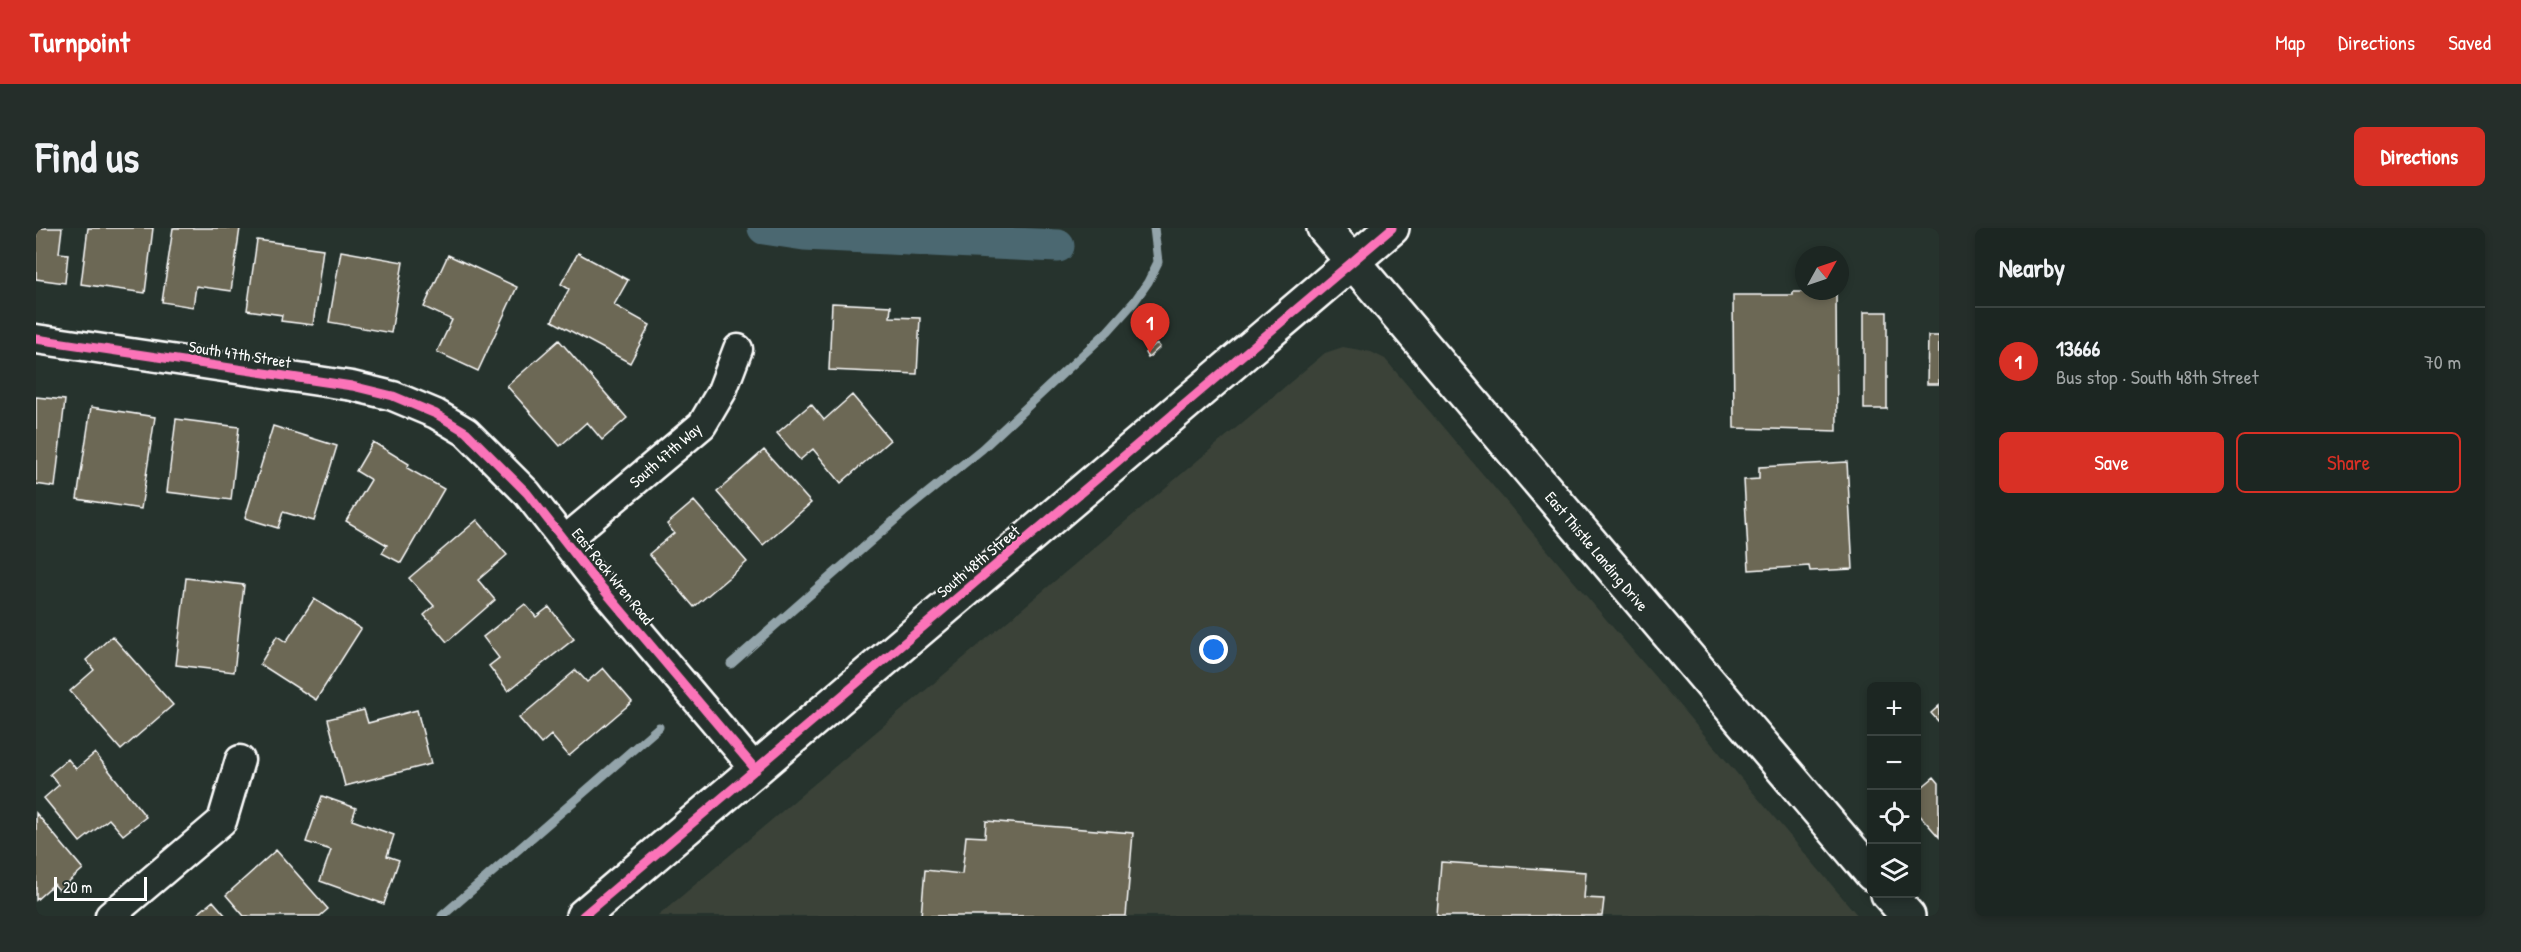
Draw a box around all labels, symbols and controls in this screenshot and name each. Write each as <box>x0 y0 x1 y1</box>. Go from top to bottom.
text: Turnpoint <box>30 23 130 61</box>
text: Map <box>2275 28 2305 57</box>
text: Directions <box>2338 28 2415 57</box>
text: Saved <box>2448 28 2491 57</box>
button: Directions <box>2354 127 2485 186</box>
text: Find us <box>36 128 139 185</box>
north arrow <box>1795 246 1849 300</box>
text: Nearby <box>1999 250 2065 285</box>
pin: 1 <box>1130 304 1170 353</box>
text: 13666 <box>2056 333 2100 363</box>
street label: South 47th Street <box>187 335 293 373</box>
text: 1 <box>2015 348 2022 375</box>
text: 70 m <box>2424 348 2461 375</box>
text: Bus stop · South 48th Street <box>2056 363 2259 390</box>
street label: South 47th Way <box>624 417 706 492</box>
button: Save <box>1999 432 2224 493</box>
button: Share <box>2236 432 2461 493</box>
street label: East Thistle Landing Drive <box>1540 487 1654 616</box>
street label: South 48th Street <box>932 519 1025 602</box>
street label: East Rock Wren Road <box>567 523 659 629</box>
your location <box>1199 635 1228 664</box>
map controls <box>1867 682 1921 898</box>
button: + <box>1867 682 1921 736</box>
button: − <box>1867 736 1921 790</box>
button: locate <box>1867 790 1921 844</box>
button: layers <box>1867 844 1921 898</box>
scale bar <box>54 874 147 902</box>
text: 20 m <box>63 876 92 898</box>

